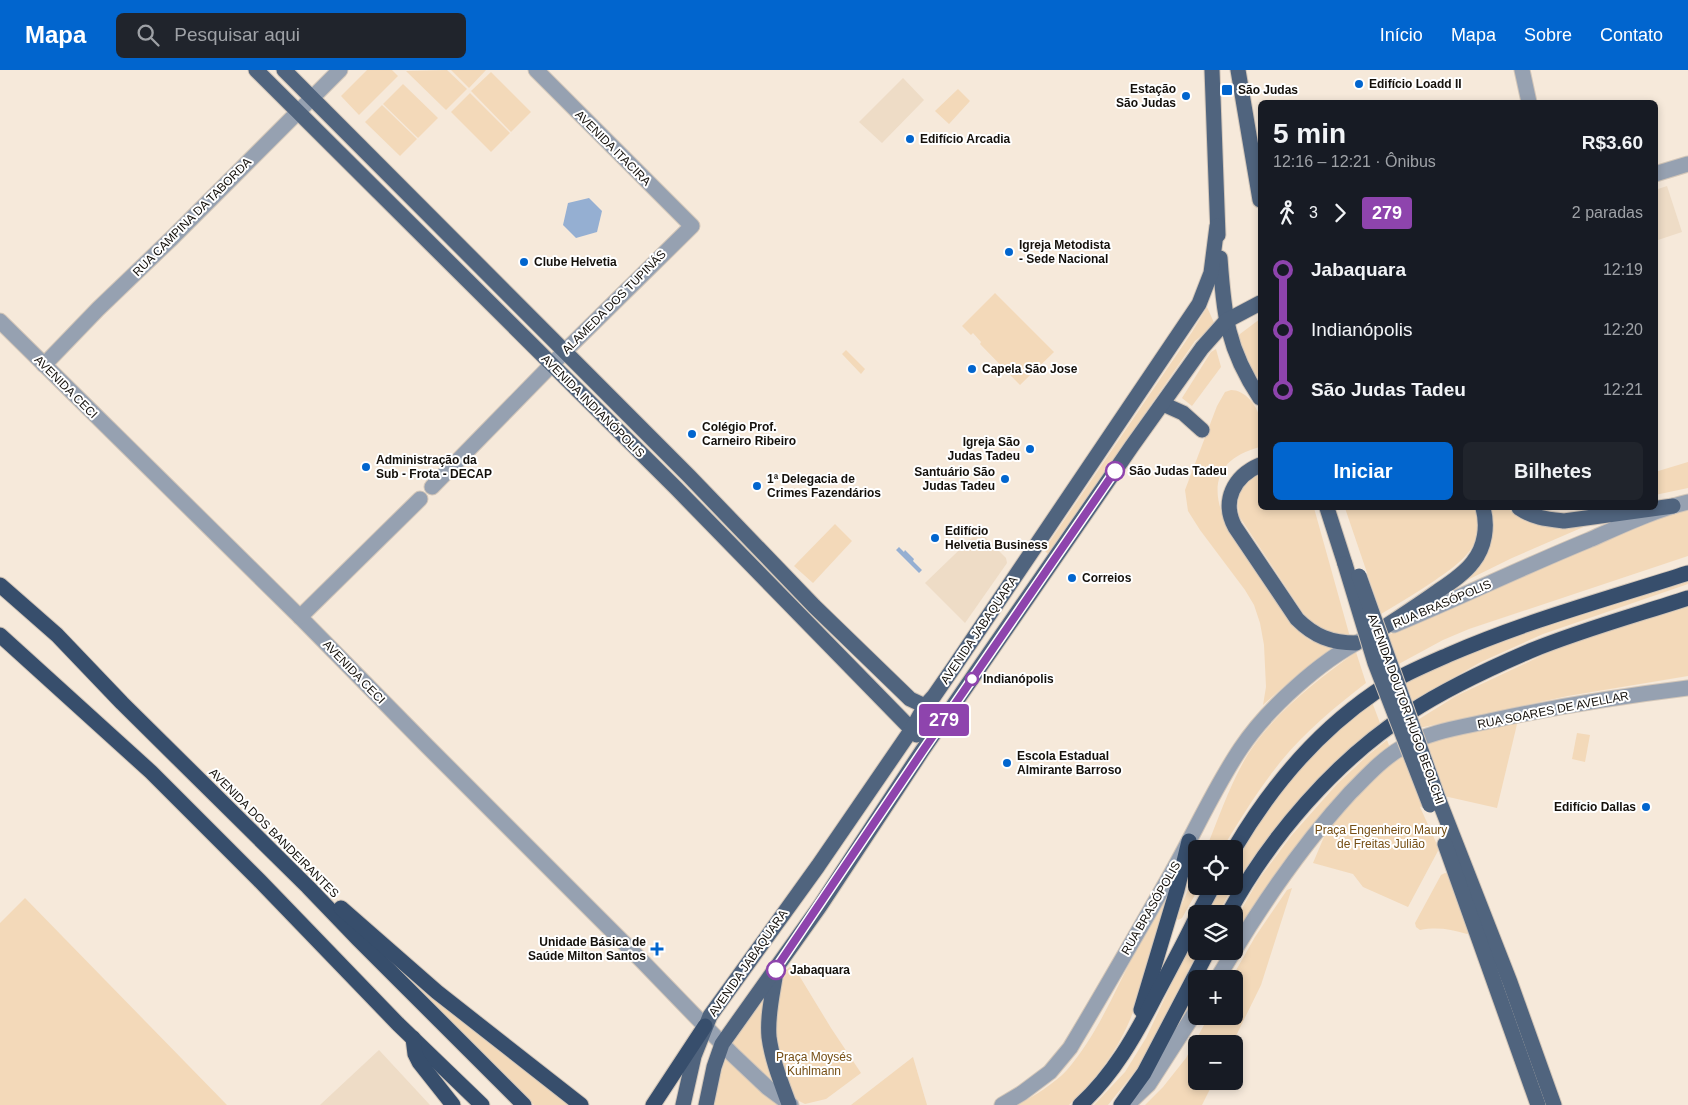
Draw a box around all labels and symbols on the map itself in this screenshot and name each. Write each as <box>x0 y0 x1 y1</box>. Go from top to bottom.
place label: Edifício Loadd II <box>1369 77 1462 91</box>
marker: Edifício Loadd II <box>1353 78 1365 90</box>
place label: Estação São Judas <box>1116 82 1176 110</box>
marker: São Judas <box>1220 83 1234 97</box>
place label: São Judas <box>1238 83 1298 97</box>
marker: Estação São Judas <box>1180 90 1192 102</box>
street label: AVENIDA ITACIRA <box>572 107 654 189</box>
place label: Edifício Arcadia <box>920 132 1011 146</box>
marker: Edifício Arcadia <box>904 133 916 145</box>
street label: RUA CAMPINA DA TABORDA <box>130 155 254 279</box>
place label: Igreja Metodista - Sede Nacional <box>1019 238 1111 266</box>
street label: ALAMEDA DOS TUPINÁS <box>558 246 669 357</box>
marker: Igreja Metodista - Sede Nacional <box>1003 246 1015 258</box>
place label: Clube Helvetia <box>534 255 617 269</box>
marker: Clube Helvetia <box>518 256 530 268</box>
street label: AVENIDA INDIANÓPOLIS <box>539 351 648 460</box>
street label: AVENIDA CECI <box>32 353 100 421</box>
place label: Capela São Jose <box>982 362 1078 376</box>
marker: Capela São Jose <box>966 363 978 375</box>
place label: Colégio Prof. Carneiro Ribeiro <box>702 420 796 448</box>
marker: Colégio Prof. Carneiro Ribeiro <box>686 428 698 440</box>
place label: Igreja São Judas Tadeu <box>948 435 1020 463</box>
marker: Igreja São Judas Tadeu <box>1024 443 1036 455</box>
place label: Administração da Sub - Frota - DECAP <box>376 453 492 481</box>
marker: Administração da Sub - Frota - DECAP <box>360 461 372 473</box>
marker: São Judas Tadeu <box>1105 461 1125 481</box>
place label: São Judas Tadeu <box>1129 464 1227 478</box>
place label: Santuário São Judas Tadeu <box>914 465 995 493</box>
place label: 1ª Delegacia de Crimes Fazendários <box>767 472 881 500</box>
marker: Santuário São Judas Tadeu <box>999 473 1011 485</box>
marker: 1ª Delegacia de Crimes Fazendários <box>751 480 763 492</box>
place label: Edifício Helvetia Business <box>945 524 1048 552</box>
marker: Edifício Helvetia Business <box>929 532 941 544</box>
place label: Correios <box>1082 571 1132 585</box>
marker: Correios <box>1066 572 1078 584</box>
street label: AVENIDA JABAQUARA <box>938 573 1020 687</box>
street label: RUA BRASÓPOLIS <box>1390 576 1493 631</box>
street label: AVENIDA DOUTOR HUGO BEOLCHI <box>1365 612 1447 806</box>
street label: AVENIDA CECI <box>320 637 388 707</box>
marker: Indianópolis <box>965 672 979 686</box>
place label: Indianópolis <box>983 672 1054 686</box>
street label: RUA SOARES DE AVELLAR <box>1476 688 1630 732</box>
line badge: 279 <box>915 704 973 736</box>
place label: Escola Estadual Almirante Barroso <box>1017 749 1122 777</box>
marker: Escola Estadual Almirante Barroso <box>1001 757 1013 769</box>
street label: AVENIDA DOS BANDEIRANTES <box>206 765 342 901</box>
place label: Edifício Dallas <box>1554 800 1636 814</box>
marker: Edifício Dallas <box>1640 801 1652 813</box>
park label: Praça Engenheiro Maury de Freitas Julião <box>1315 823 1447 851</box>
street label: RUA BRASÓPOLIS <box>1118 858 1183 957</box>
street label: AVENIDA JABAQUARA <box>706 907 790 1019</box>
place label: Unidade Básica de Saúde Milton Santos <box>528 935 646 963</box>
marker: Unidade Básica de Saúde Milton Santos <box>650 942 664 956</box>
marker: Jabaquara <box>766 960 786 980</box>
place label: Jabaquara <box>790 963 850 977</box>
park label: Praça Moysés Kuhlmann <box>776 1050 852 1078</box>

